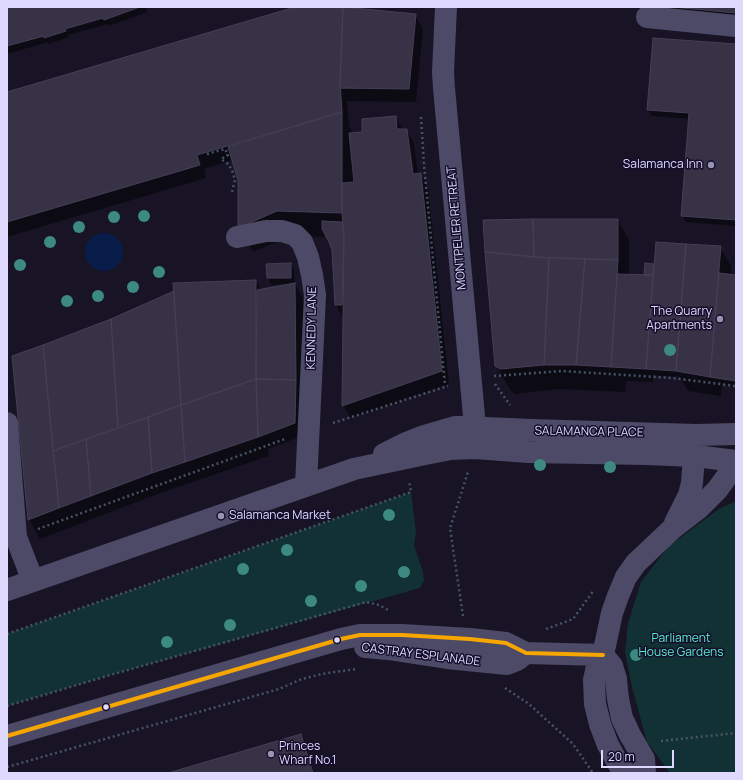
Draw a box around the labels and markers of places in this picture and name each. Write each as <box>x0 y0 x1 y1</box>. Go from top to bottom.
place label: Salamanca Inn <box>623 158 703 172</box>
marker: Salamanca Inn <box>706 160 716 170</box>
place label: The Quarry Apartments <box>646 305 712 333</box>
marker: The Quarry Apartments <box>715 314 725 324</box>
place label: Salamanca Market <box>229 509 331 523</box>
marker: Salamanca Market <box>216 511 226 521</box>
unlabelled marker <box>332 635 342 645</box>
unlabelled marker <box>101 702 111 712</box>
place label: Princes Wharf No.1 <box>279 740 336 768</box>
marker: Princes Wharf No.1 <box>266 749 276 759</box>

